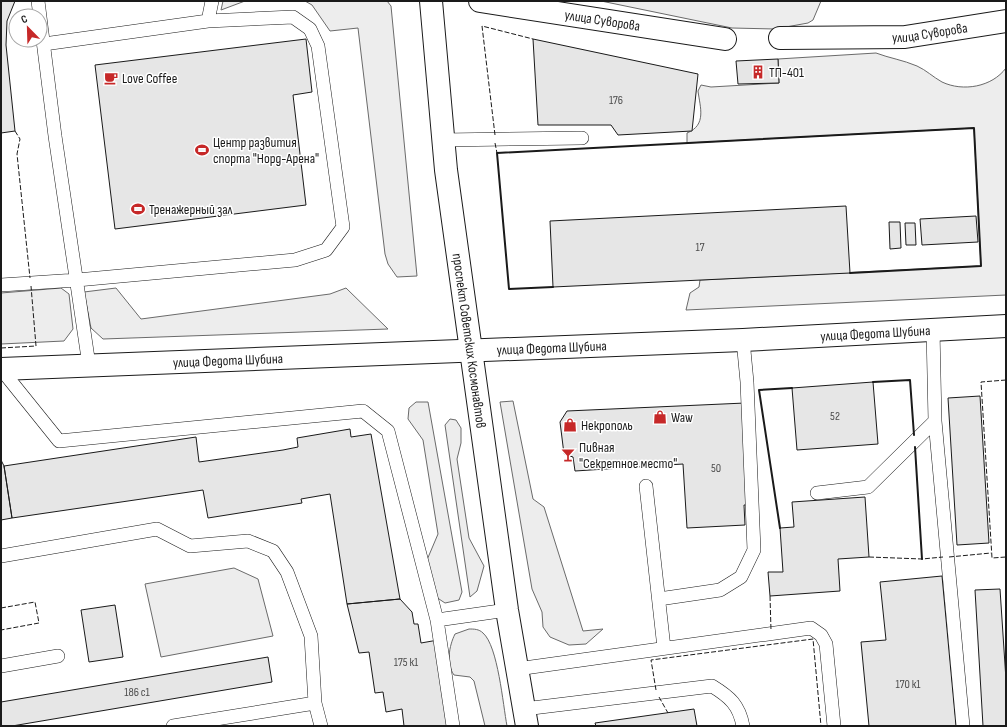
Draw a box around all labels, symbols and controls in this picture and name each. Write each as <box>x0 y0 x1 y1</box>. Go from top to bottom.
street label: улица Суворова <box>563 6 641 35</box>
north arrow <box>8 8 48 48</box>
text: С <box>19 12 30 26</box>
street label: улица Суворова <box>892 19 969 46</box>
building icon: ТП-401 <box>750 64 766 80</box>
place label: ТП-401 <box>769 64 804 81</box>
cafe icon: Love Coffee <box>103 70 119 86</box>
place label: Love Coffee <box>122 70 177 87</box>
house number: 176 <box>609 93 623 108</box>
place label: Центр развития спорта "Норд-Арена" <box>213 134 319 167</box>
sports icon: Центр развития спорта "Норд-Арена" <box>194 142 210 158</box>
sports icon: Тренажерный зал <box>130 201 146 217</box>
place label: Тренажерный зал <box>149 201 233 218</box>
house number: 17 <box>696 240 705 255</box>
street label: проспект Советских Космонавтов <box>449 252 490 430</box>
street label: улица Федота Шубина <box>820 322 931 345</box>
street label: улица Федота Шубина <box>496 337 607 359</box>
street label: улица Федота Шубина <box>172 350 283 371</box>
shop icon: Waw <box>652 409 668 425</box>
place label: Waw <box>671 409 693 426</box>
house number: 52 <box>830 409 840 424</box>
shop icon: Некрополь <box>562 417 578 433</box>
place label: Некрополь <box>581 417 633 434</box>
place label: Пивная "Секретное место" <box>579 439 677 472</box>
bar icon: Пивная "Секретное место" <box>560 447 576 463</box>
house number: 50 <box>711 461 721 476</box>
house number: 175 к1 <box>394 655 419 670</box>
house number: 170 к1 <box>896 677 921 692</box>
house number: 186 с1 <box>124 685 151 700</box>

